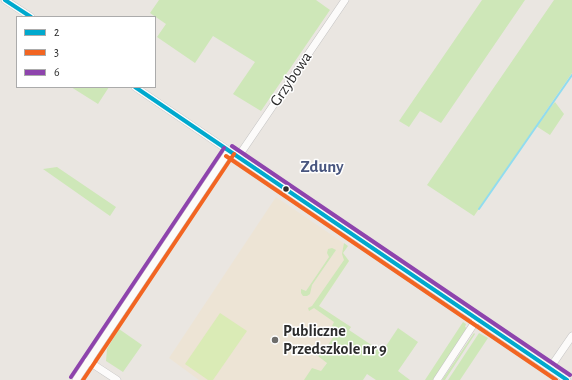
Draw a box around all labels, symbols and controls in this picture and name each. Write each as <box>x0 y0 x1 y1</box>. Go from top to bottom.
legend <box>16 16 156 88</box>
text: 2 <box>54 26 59 38</box>
text: 3 <box>54 46 59 58</box>
street label: Grzybowa <box>266 48 316 110</box>
text: 6 <box>54 66 60 78</box>
district label: Zduny <box>300 157 344 177</box>
unlabelled marker <box>281 184 291 194</box>
place label: Publiczne Przedszkole nr 9 <box>283 321 387 359</box>
marker: Publiczne Przedszkole nr 9 <box>270 335 280 345</box>

